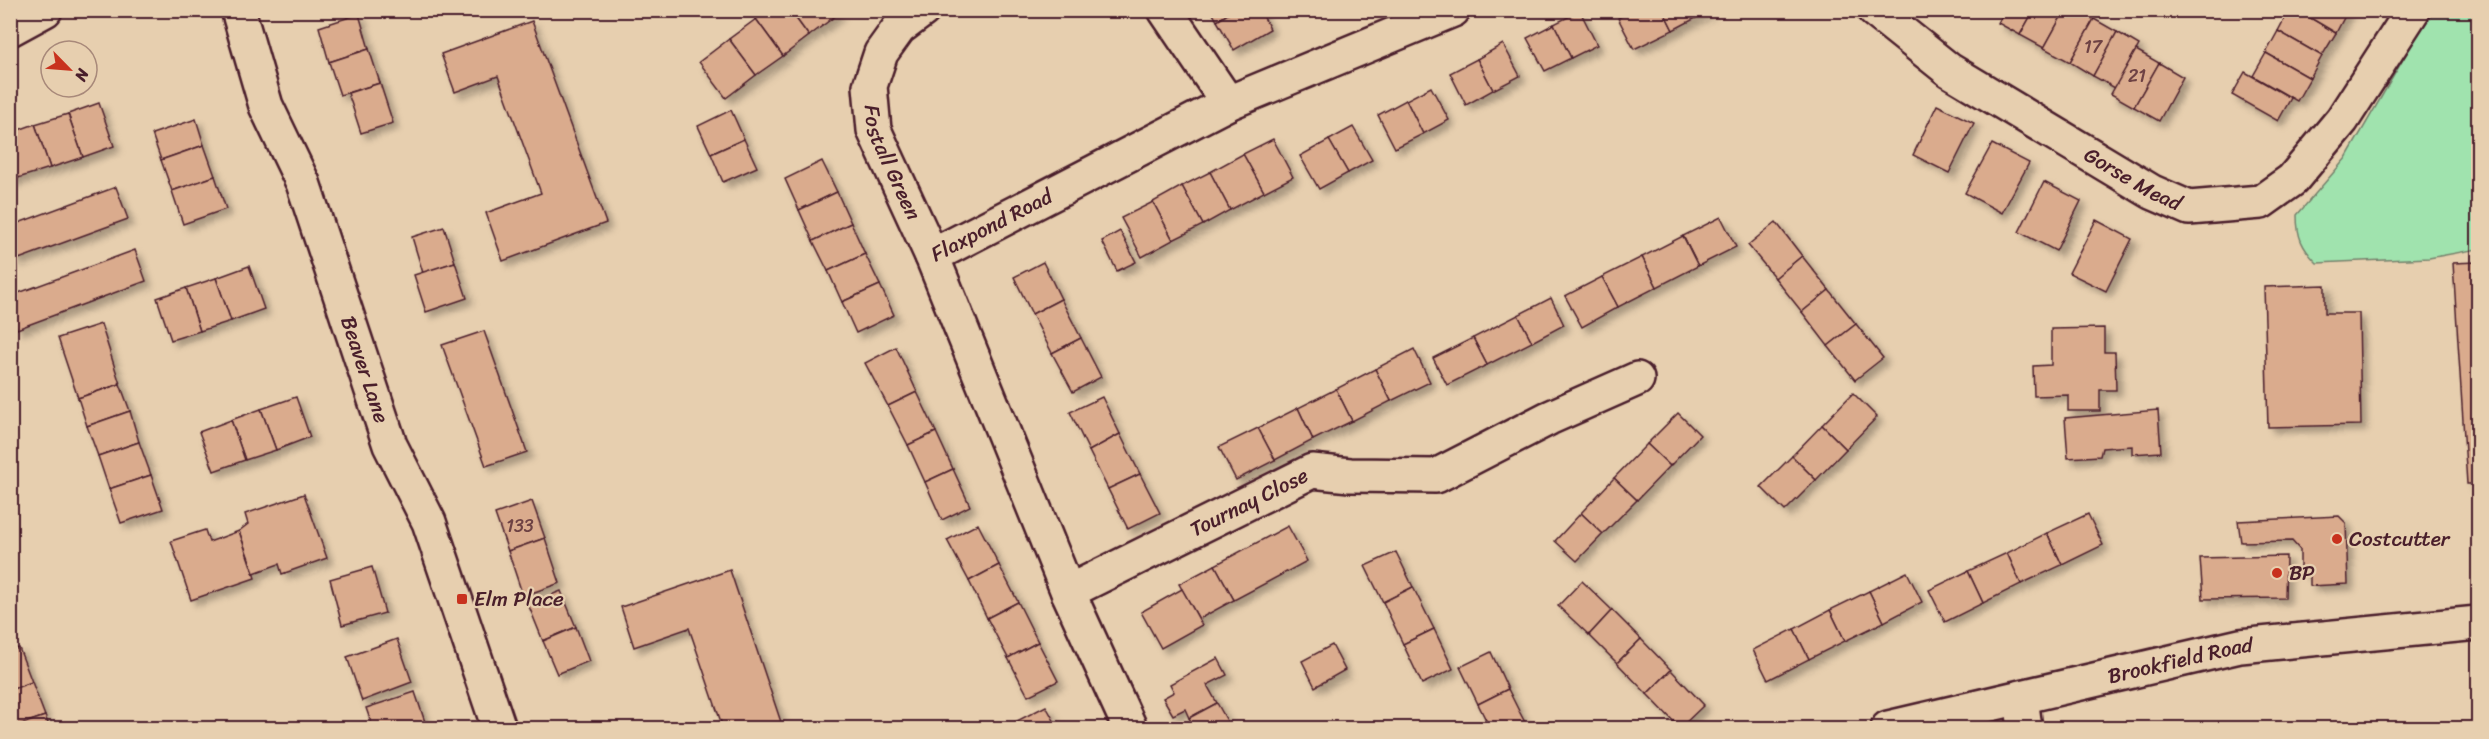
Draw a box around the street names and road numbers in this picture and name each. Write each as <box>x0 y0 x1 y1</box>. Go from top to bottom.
street label: Fostall Green <box>853 103 932 227</box>
street label: Gorse Mead <box>2076 136 2190 223</box>
street label: Flaxpond Road <box>924 177 1061 273</box>
street label: Beaver Lane <box>329 311 401 428</box>
street label: Tournay Close <box>1183 457 1315 548</box>
street label: Brookfield Road <box>2104 626 2256 695</box>

